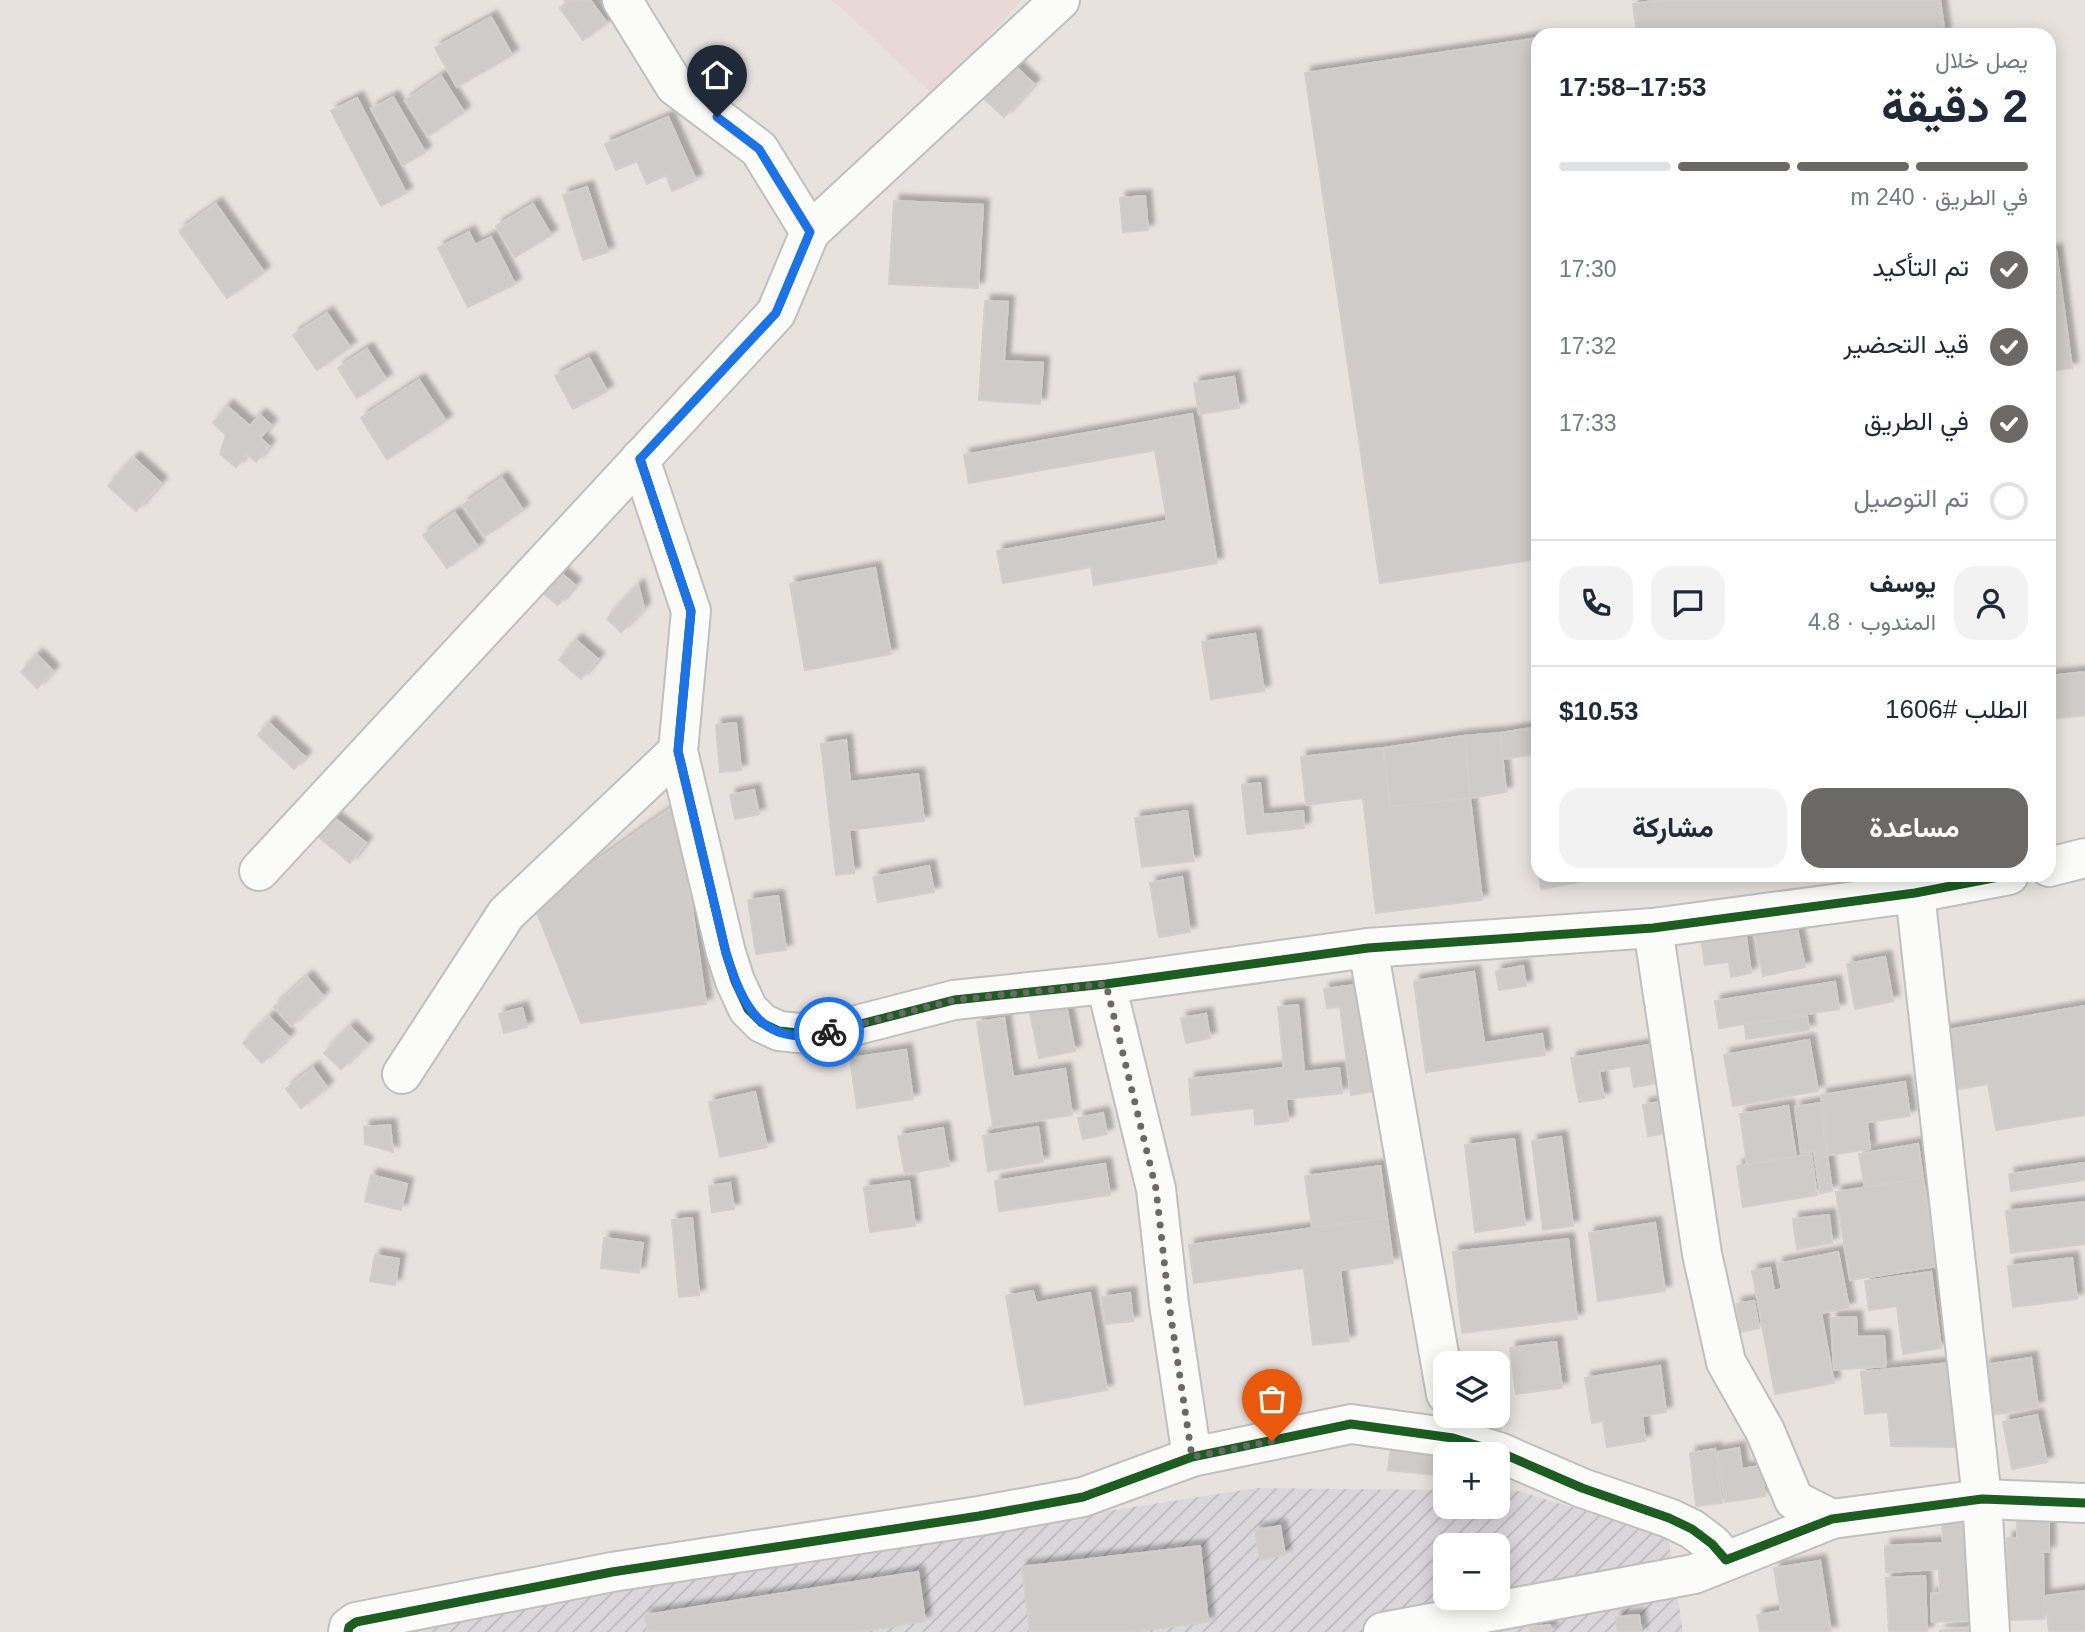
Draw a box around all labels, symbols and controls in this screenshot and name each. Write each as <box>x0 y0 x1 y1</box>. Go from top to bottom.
pin <box>687 45 747 117</box>
text: يصل خلال <box>1935 47 2028 73</box>
icon: home <box>698 56 736 94</box>
text: 17:53–17:58 <box>1559 72 1706 102</box>
text: 2 دقيقة <box>1881 80 2028 132</box>
text: في الطريق · 240 m <box>1851 184 2028 210</box>
icon: check <box>1990 251 2028 289</box>
text: تم التأكيد <box>1872 252 1969 282</box>
text: 17:30 <box>1559 256 1617 282</box>
icon: check <box>1990 328 2028 366</box>
text: قيد التحضير <box>1843 329 1969 359</box>
text: 17:32 <box>1559 333 1617 359</box>
icon: check <box>1990 405 2028 443</box>
text: في الطريق <box>1864 406 1969 436</box>
text: 17:33 <box>1559 410 1617 436</box>
text: تم التوصيل <box>1853 483 1969 513</box>
button: phone <box>1559 566 1633 640</box>
button: chat <box>1651 566 1725 640</box>
button: person <box>1954 566 2028 640</box>
text: يوسف <box>1869 568 1936 598</box>
text: المندوب · 4.8 <box>1808 609 1936 635</box>
text: الطلب #1606 <box>1885 694 2028 724</box>
text: $10.53 <box>1559 696 1639 726</box>
button: مشاركة <box>1559 788 1787 868</box>
button: مساعدة <box>1801 788 2028 868</box>
courier <box>794 997 864 1067</box>
icon: bike <box>810 1013 848 1051</box>
map controls <box>1433 1351 1510 1610</box>
button: layers <box>1433 1351 1510 1428</box>
pin <box>1242 1369 1302 1441</box>
icon: bag <box>1253 1380 1291 1418</box>
button: + <box>1433 1442 1510 1519</box>
button: − <box>1433 1533 1510 1610</box>

